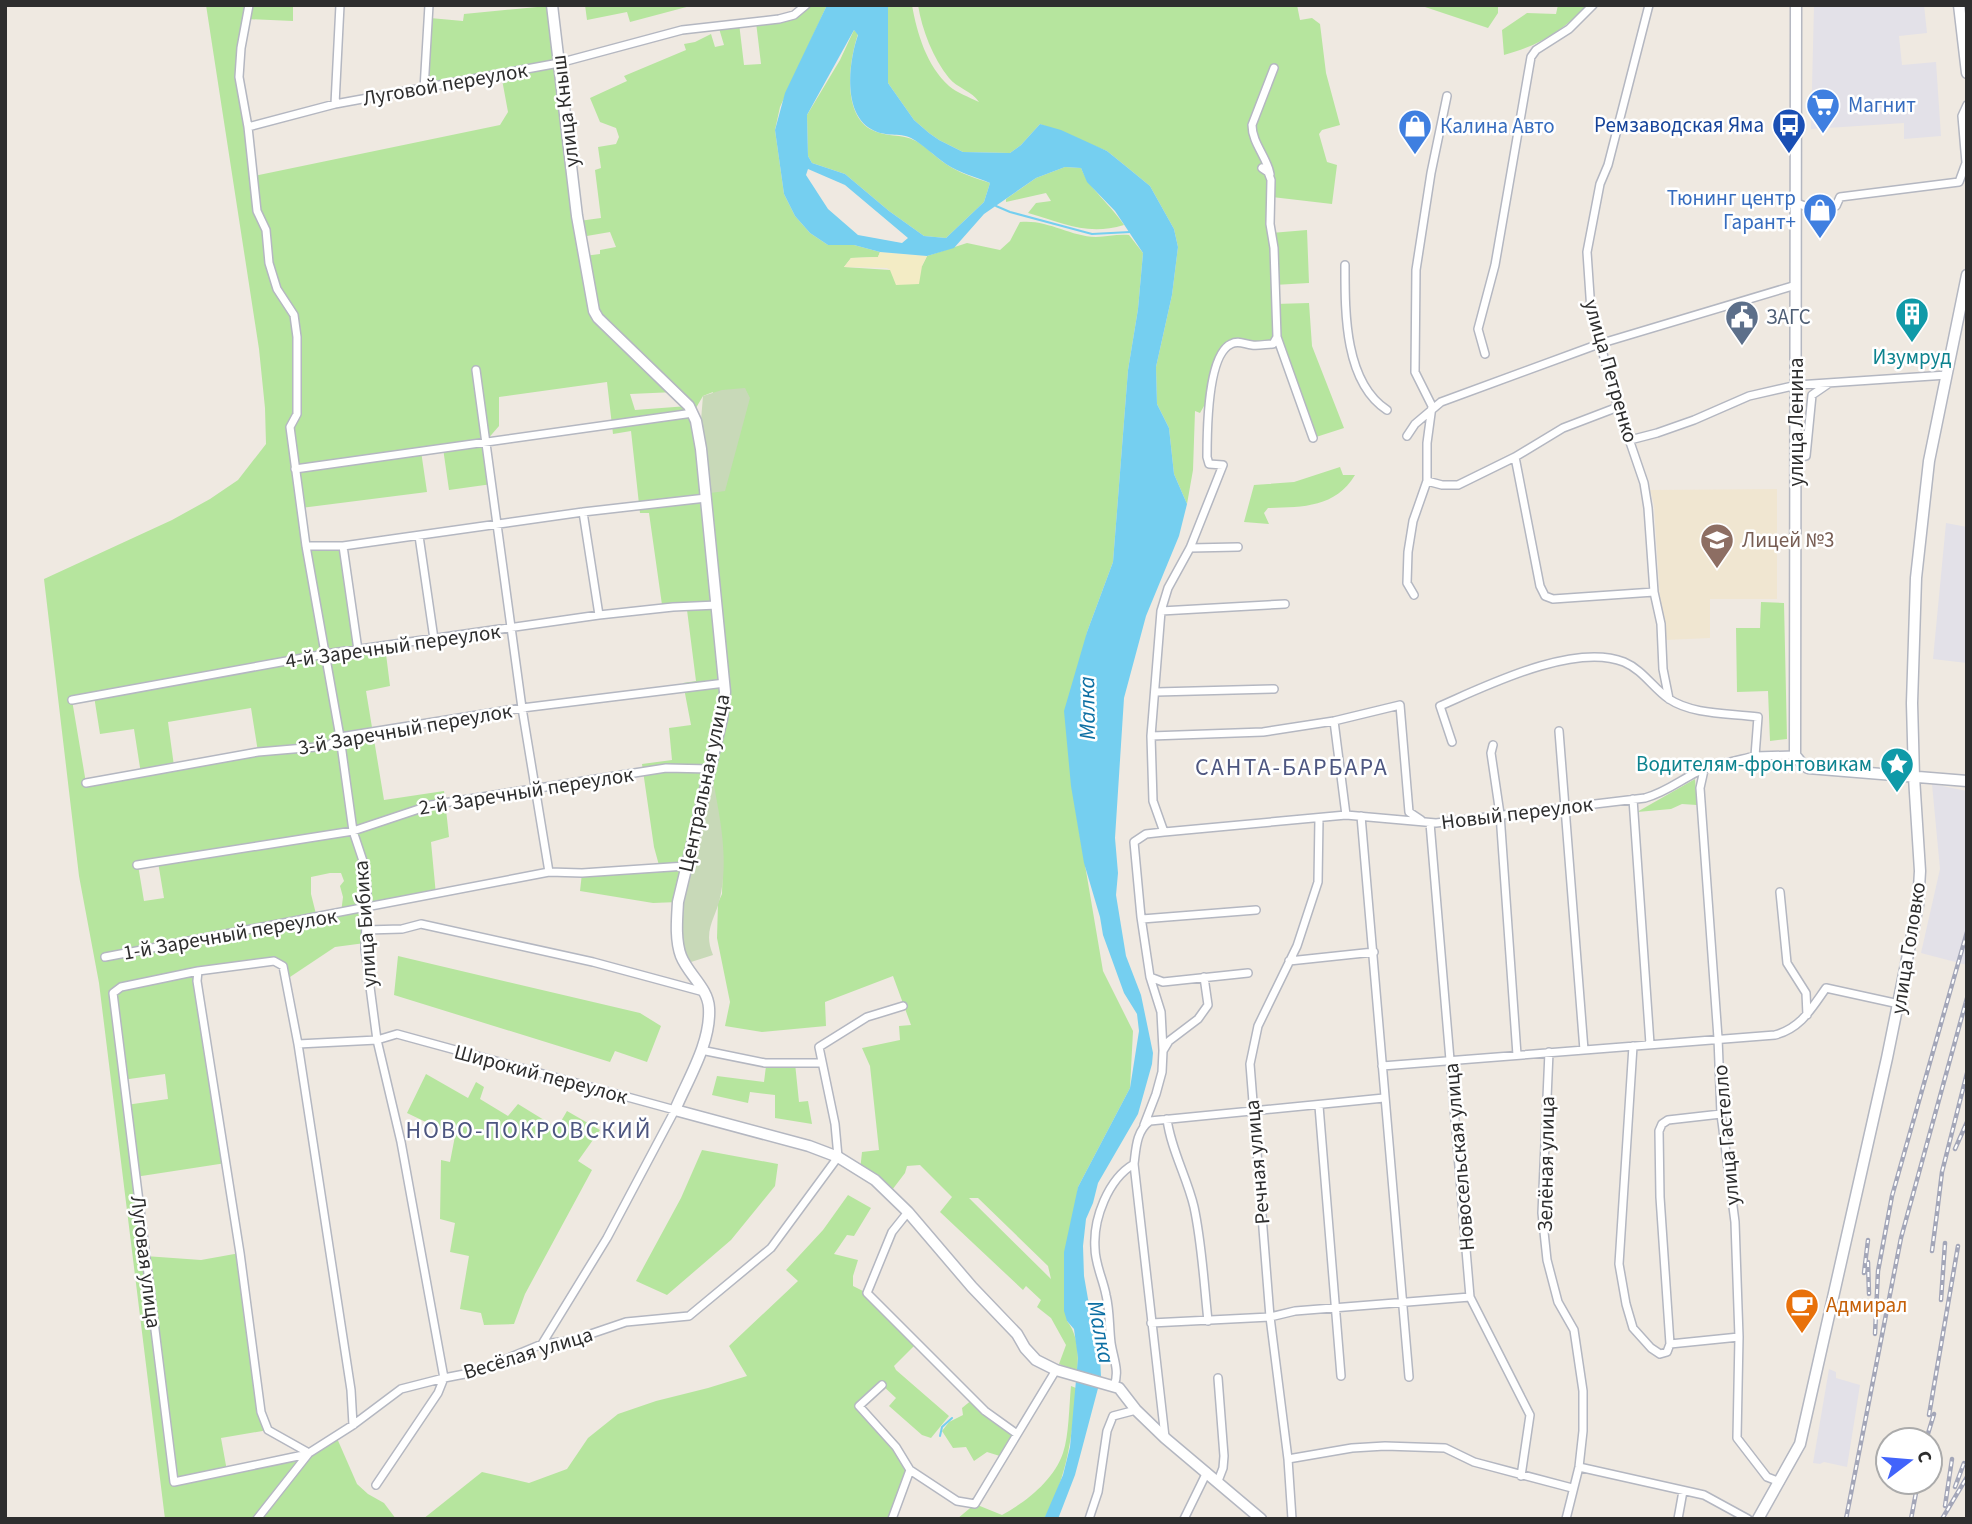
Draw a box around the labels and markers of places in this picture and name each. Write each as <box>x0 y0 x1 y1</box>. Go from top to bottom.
supermarket icon: Магнит <box>1804 86 1842 135</box>
place label: Магнит <box>1848 90 1916 120</box>
bus stop icon: Ремзаводская Яма <box>1770 106 1808 155</box>
shop icon: Калина Авто <box>1396 107 1434 156</box>
place label: Ремзаводская Яма <box>1594 110 1764 140</box>
place label: Калина Авто <box>1440 111 1555 141</box>
place label: Тюнинг центр Гарант+ <box>1667 183 1796 237</box>
shop icon: Тюнинг центр Гарант+ <box>1801 191 1839 240</box>
building icon: Изумруд <box>1893 295 1931 344</box>
public building icon: ЗАГС <box>1723 298 1761 347</box>
place label: ЗАГС <box>1766 302 1811 332</box>
place label: Изумруд <box>1873 342 1951 372</box>
school or university icon: Лицей №3 <box>1698 521 1736 570</box>
place label: Лицей №3 <box>1742 525 1834 555</box>
place icon: Водителям-фронтовикам <box>1878 745 1916 794</box>
place label: Водителям-фронтовикам <box>1636 749 1872 779</box>
cafe icon: Адмирал <box>1783 1286 1821 1335</box>
place label: Адмирал <box>1826 1290 1907 1320</box>

